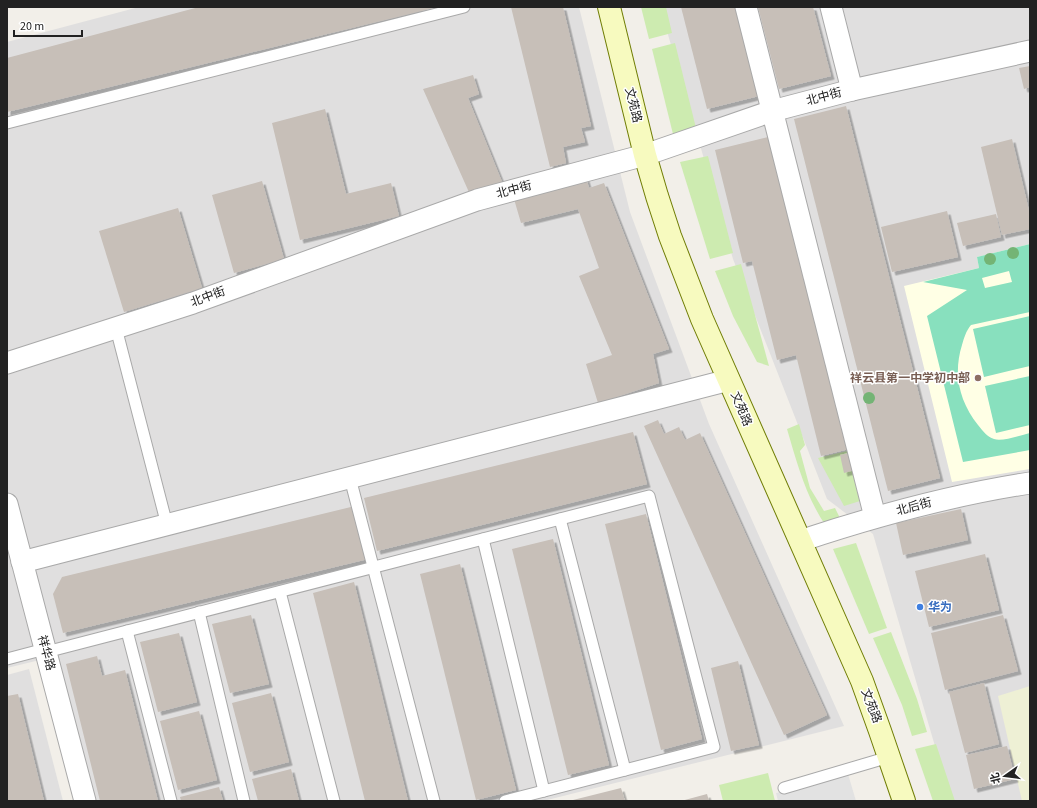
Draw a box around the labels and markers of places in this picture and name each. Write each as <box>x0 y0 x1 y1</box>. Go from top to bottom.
place label: 祥云县第一中学初中部 <box>850 370 970 387</box>
marker: 祥云县第一中学初中部 <box>973 373 983 383</box>
place label: 华为 <box>928 599 952 616</box>
marker: 华为 <box>915 602 925 612</box>

